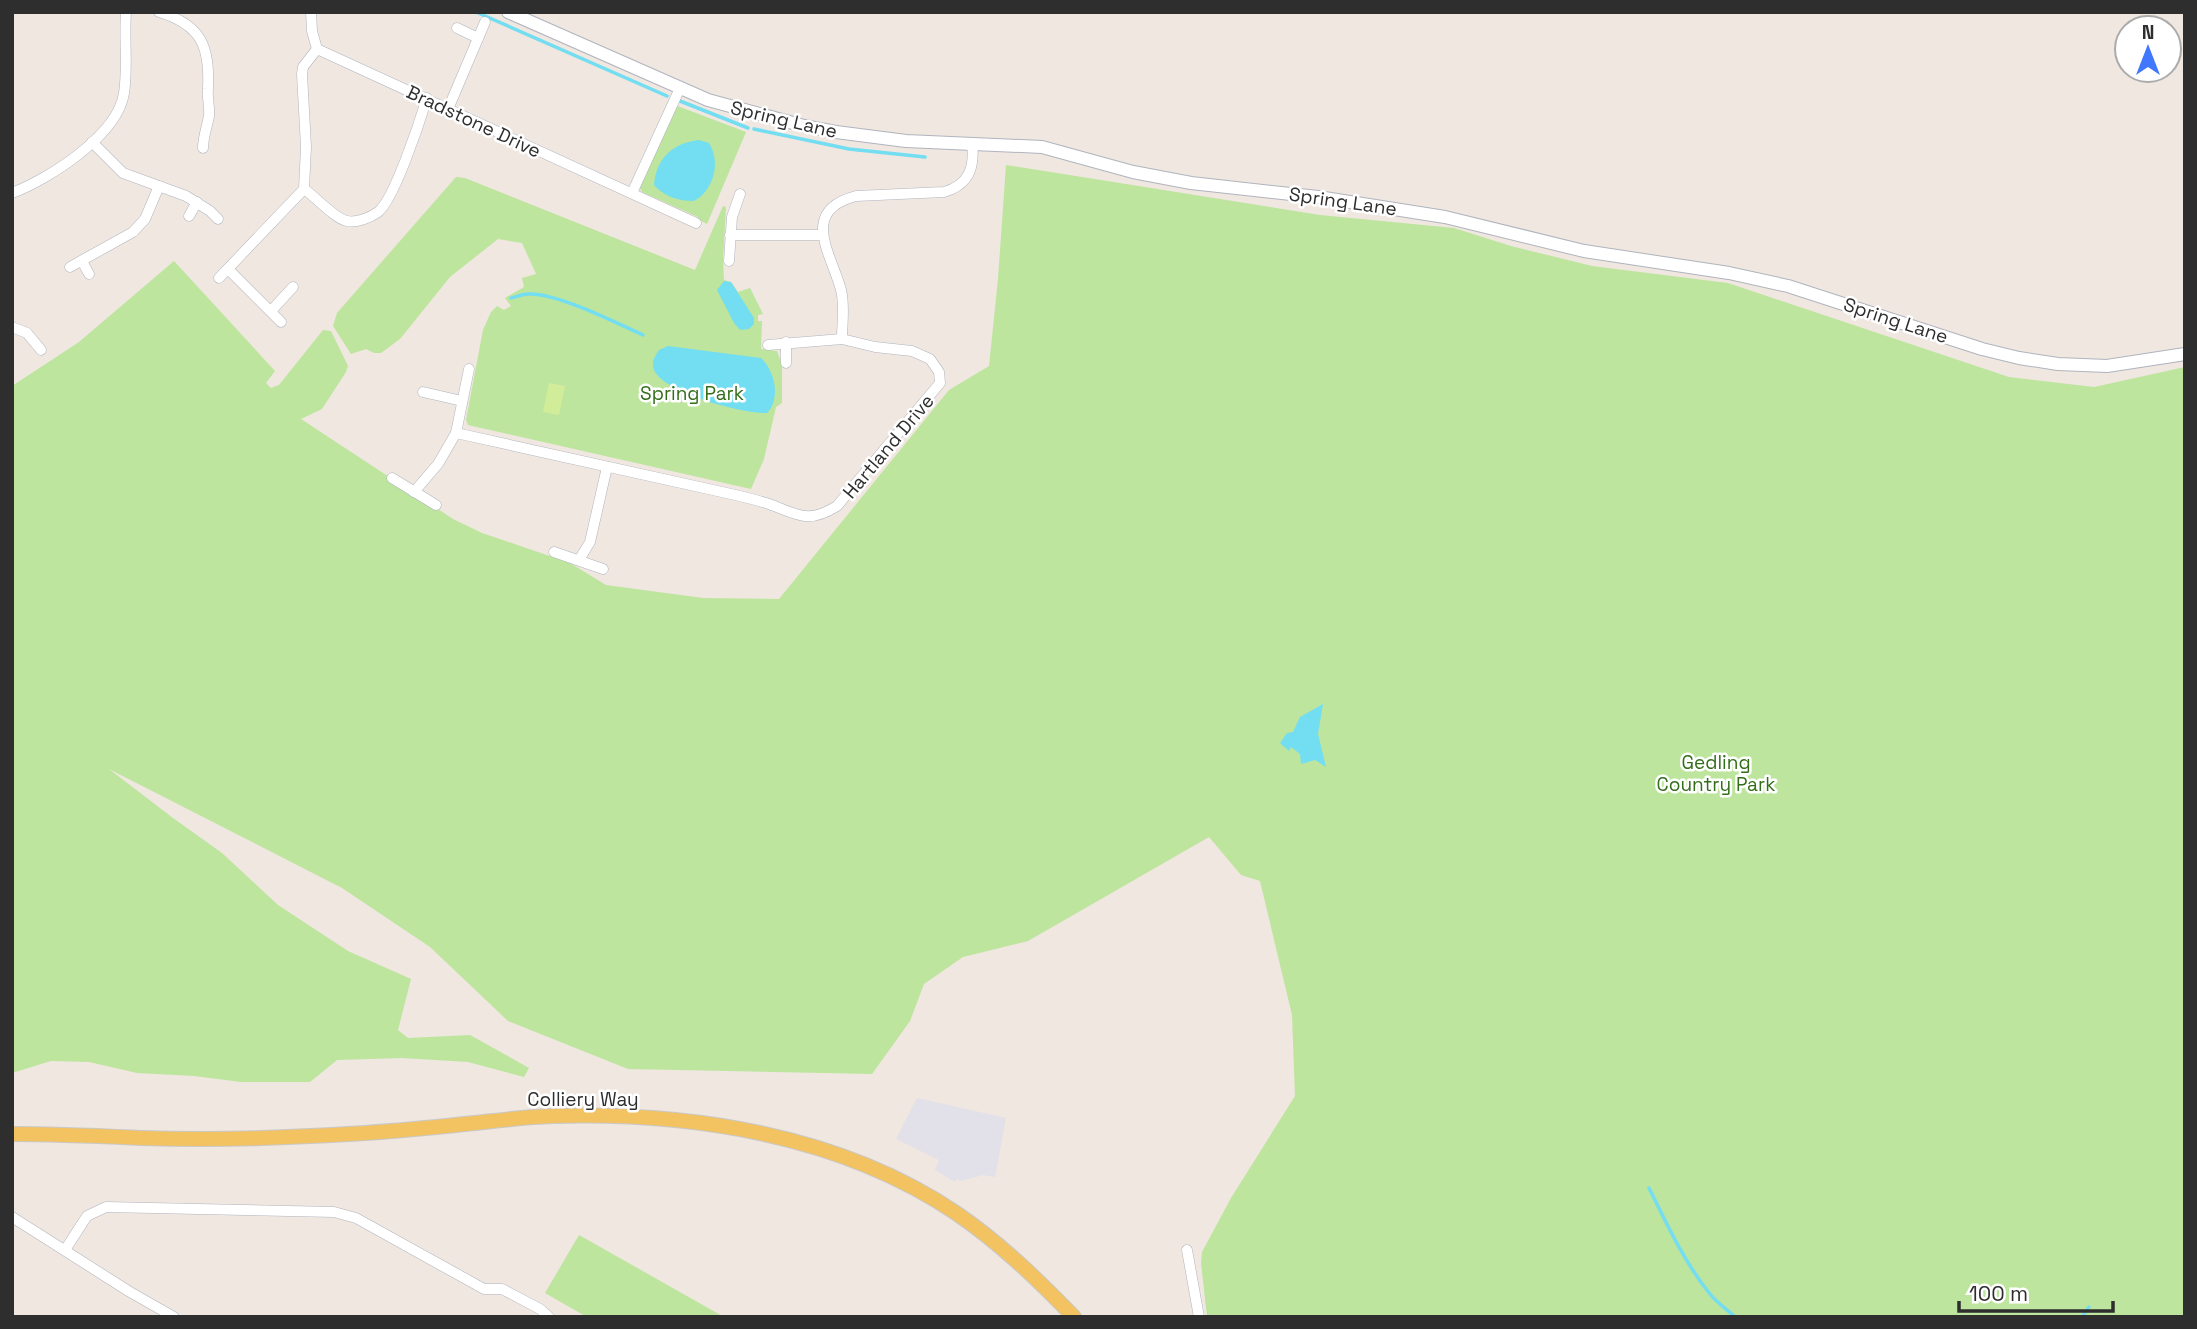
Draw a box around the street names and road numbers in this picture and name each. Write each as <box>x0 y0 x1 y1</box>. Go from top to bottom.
street label: Bradstone Drive <box>403 79 545 164</box>
street label: Spring Lane <box>728 95 840 144</box>
street label: Spring Lane <box>1287 182 1398 221</box>
street label: Spring Lane <box>1840 292 1951 349</box>
street label: Hartland Drive <box>837 389 939 504</box>
street label: Colliery Way <box>527 1087 639 1112</box>

